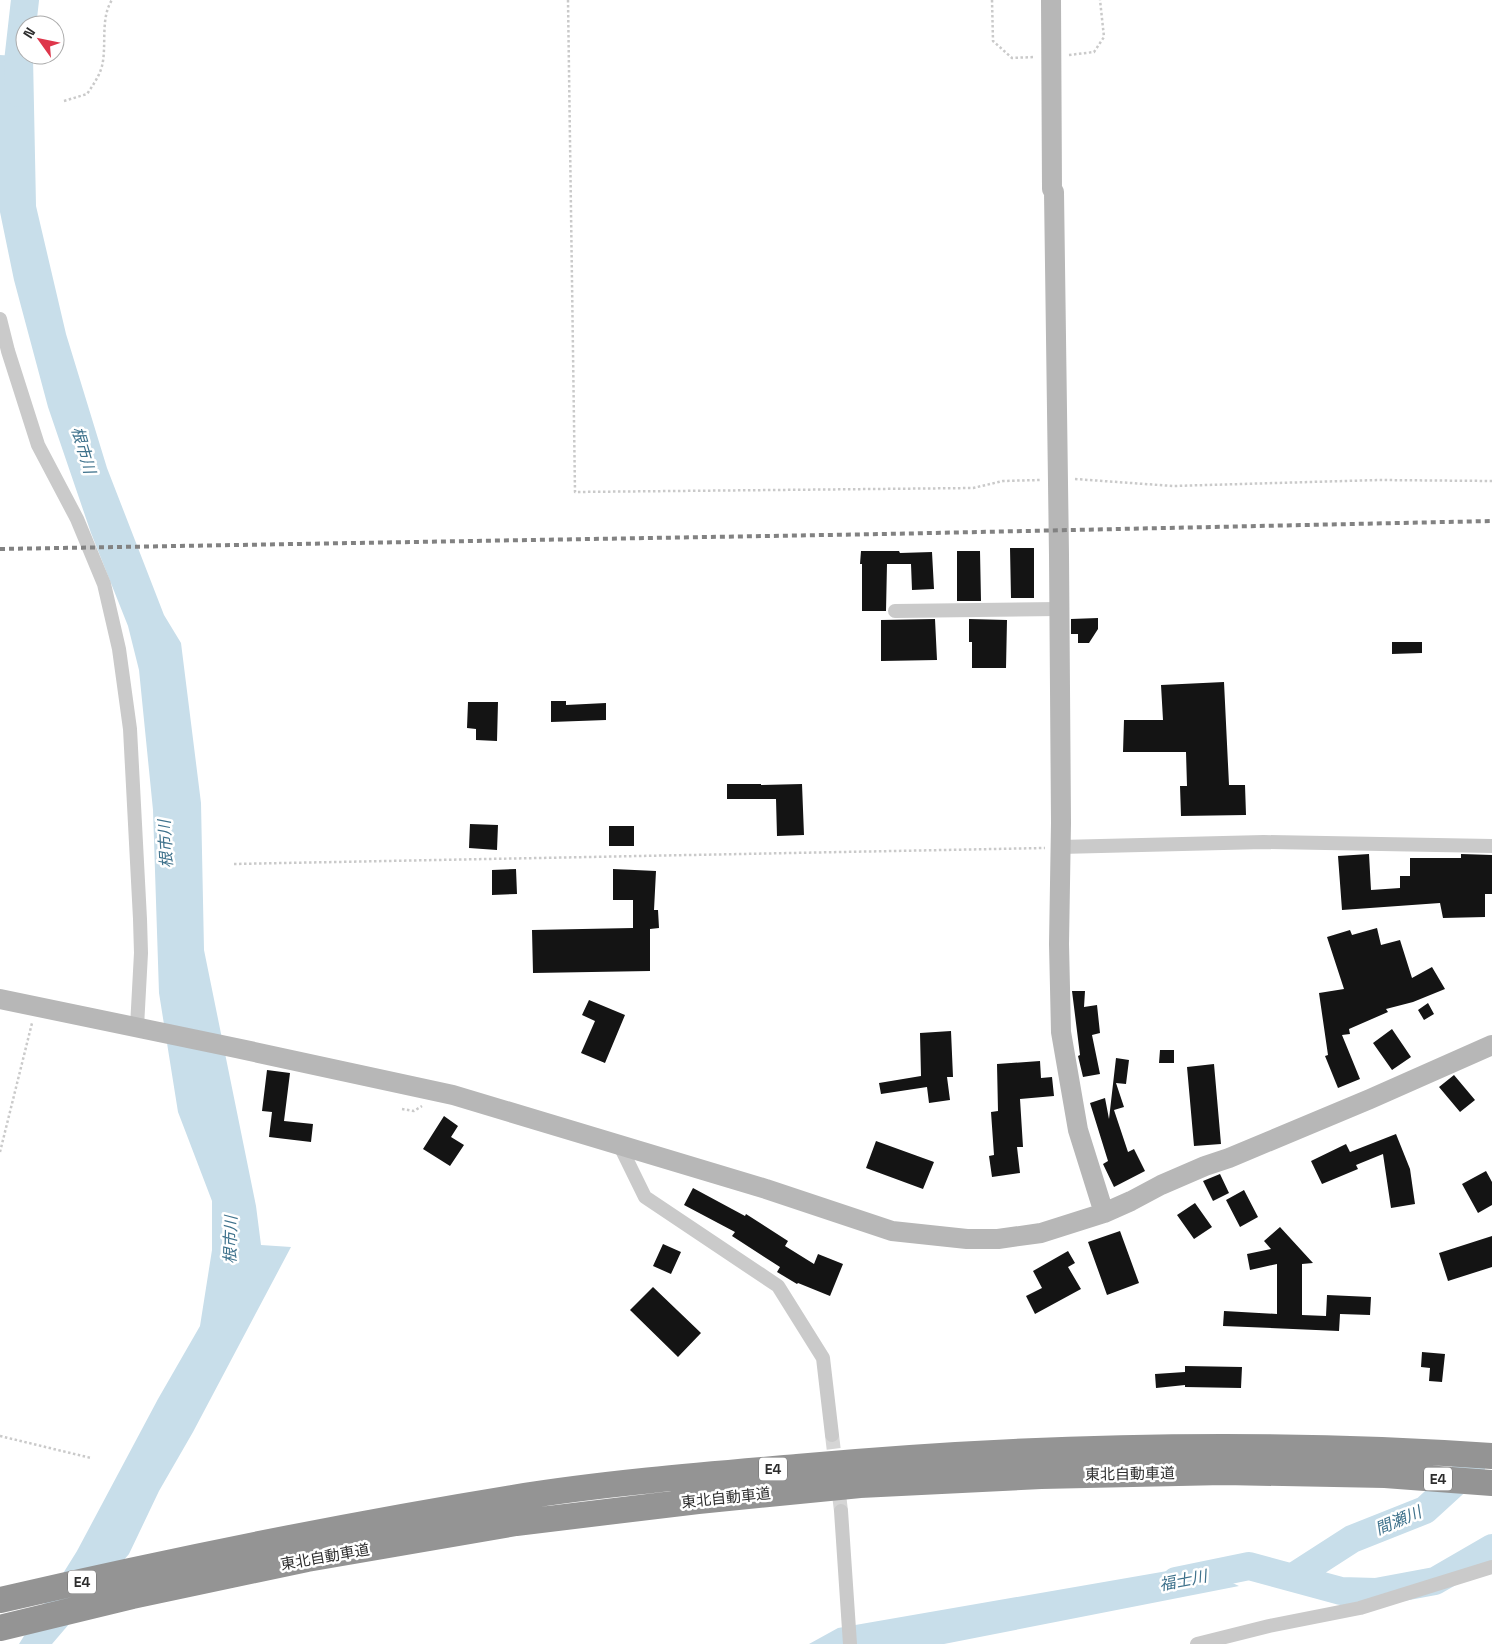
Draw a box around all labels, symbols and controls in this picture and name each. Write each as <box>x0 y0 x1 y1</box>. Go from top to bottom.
north arrow <box>15 15 65 65</box>
text: N <box>19 24 39 42</box>
water label: 根市川 <box>67 424 101 478</box>
water label: 根市川 <box>154 817 177 868</box>
water label: 根市川 <box>220 1214 241 1264</box>
road number: E4 <box>759 1458 787 1480</box>
street label: 東北自動車道 <box>1085 1463 1175 1484</box>
road number: E4 <box>1424 1468 1452 1490</box>
street label: 東北自動車道 <box>680 1483 772 1512</box>
water label: 間瀬川 <box>1372 1501 1426 1540</box>
street label: 東北自動車道 <box>279 1539 371 1574</box>
water label: 福士川 <box>1158 1565 1211 1595</box>
road number: E4 <box>68 1570 96 1594</box>

